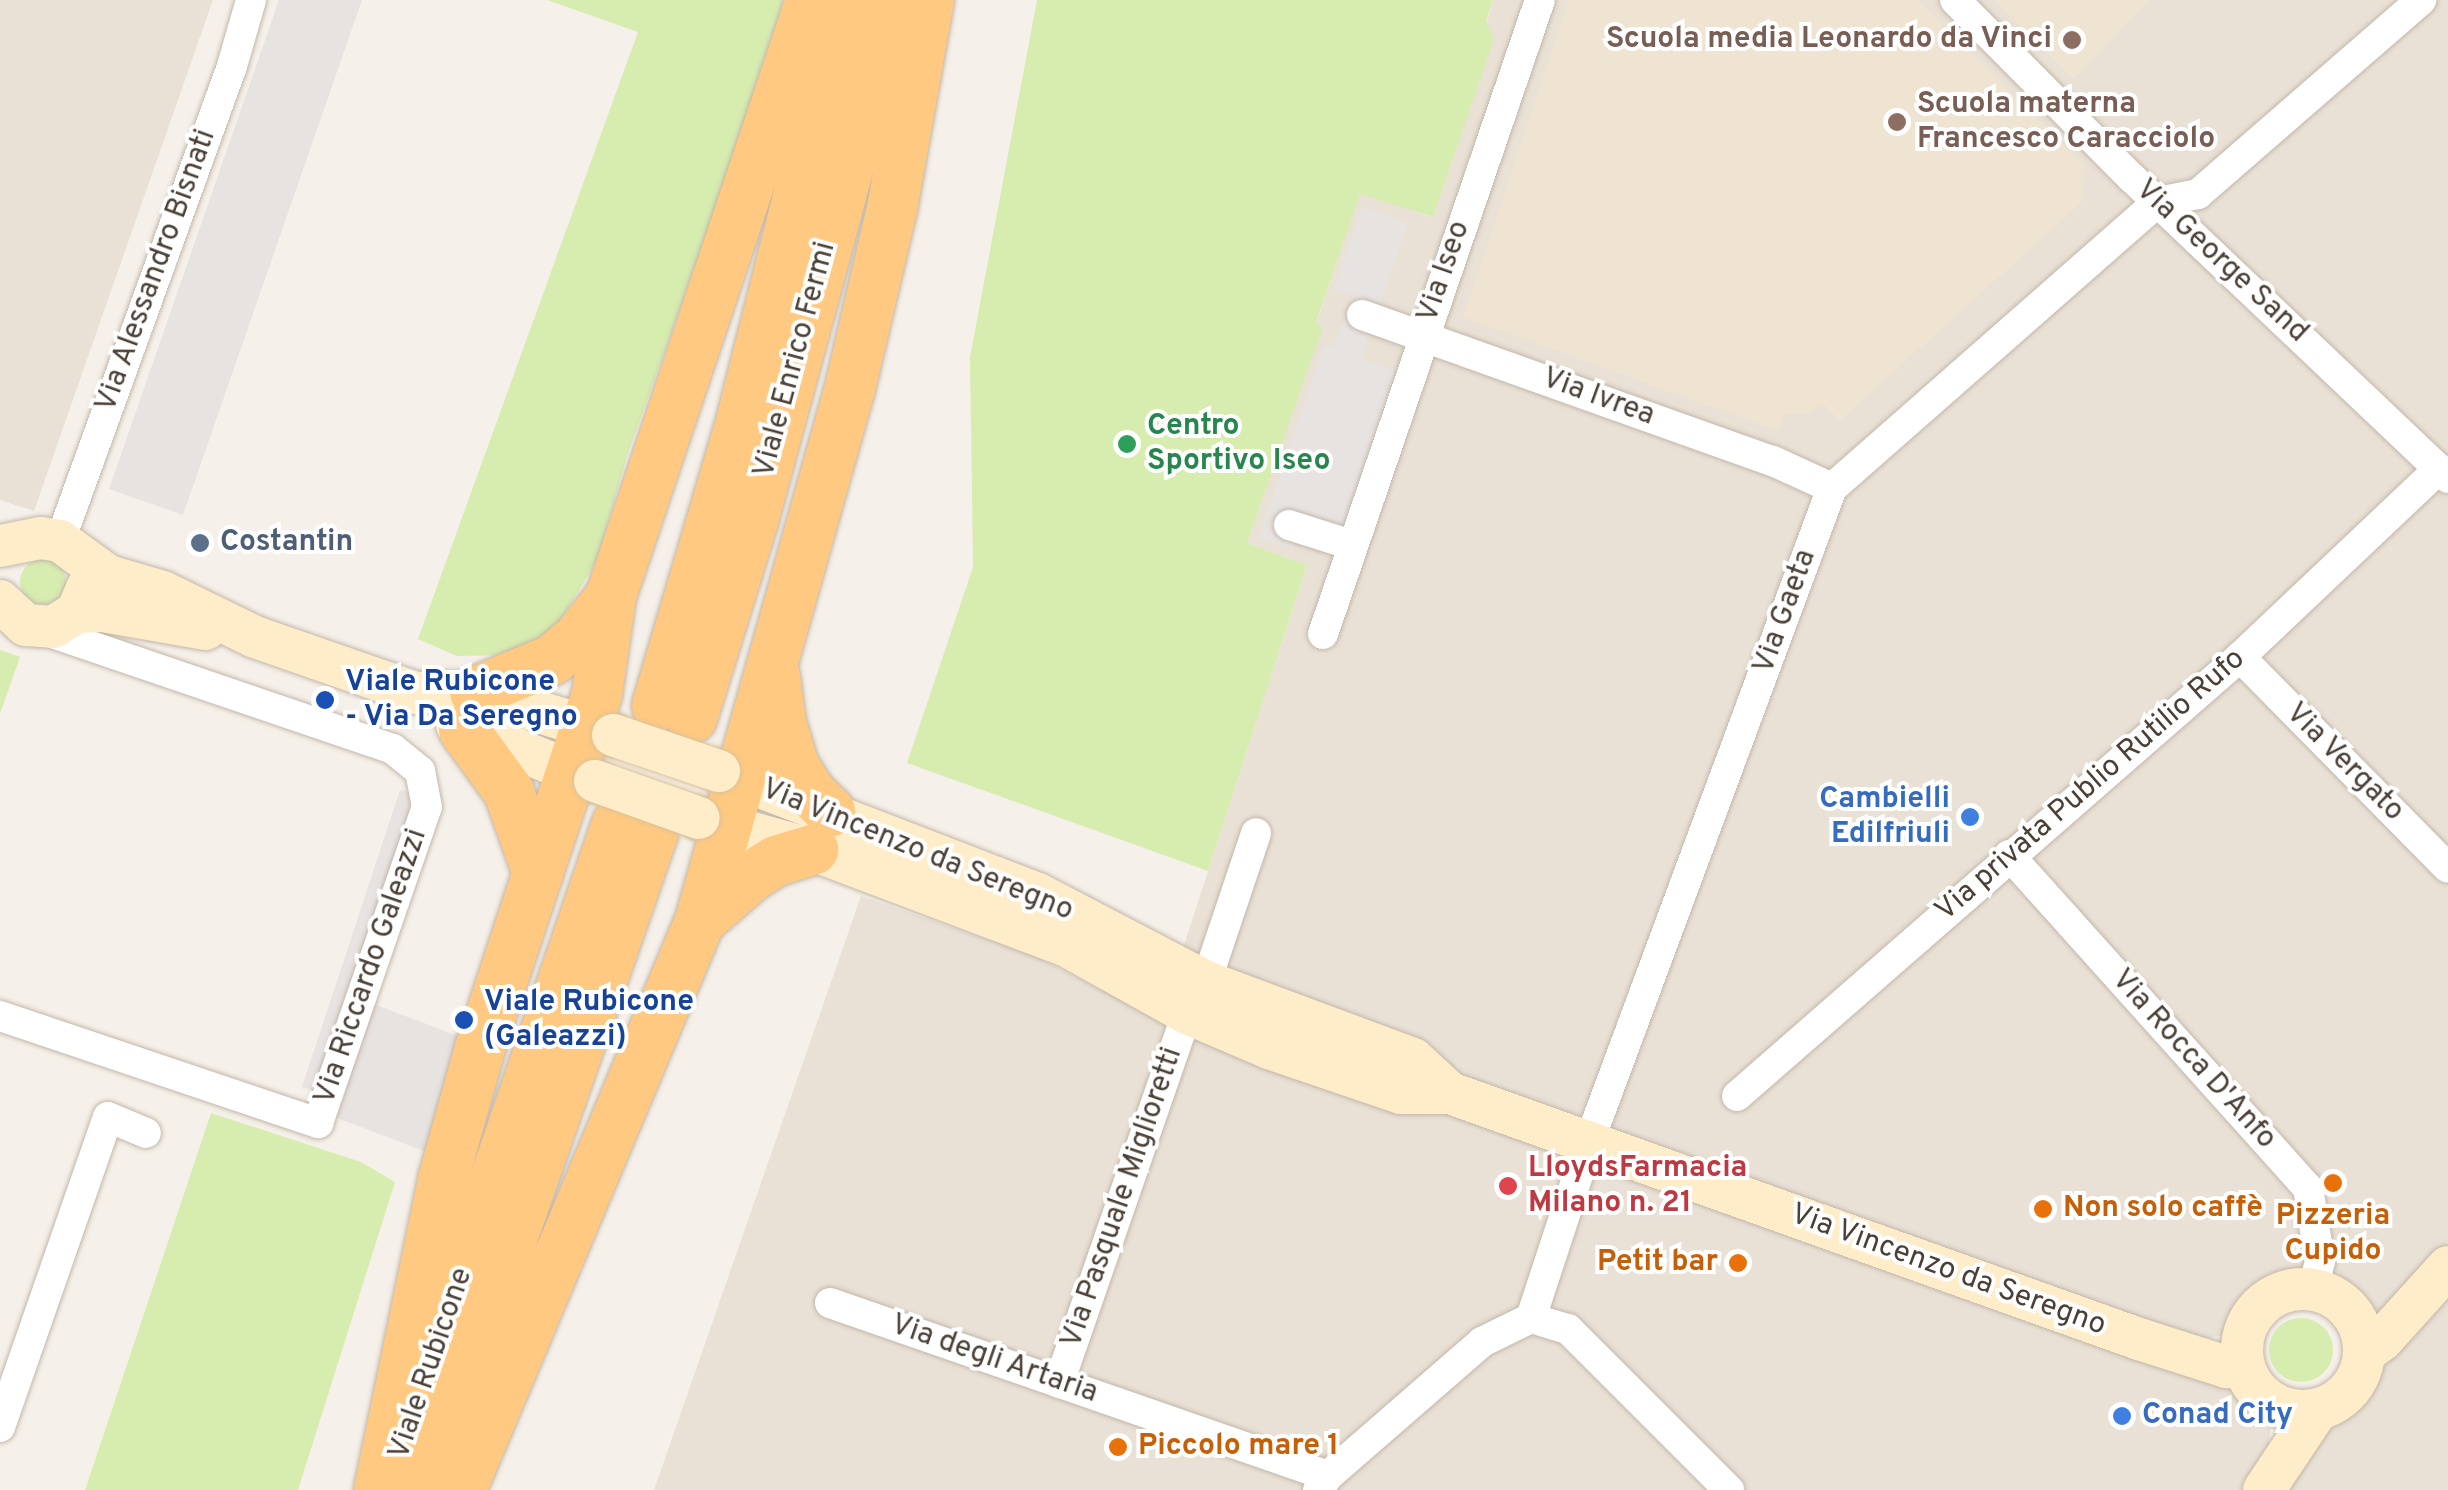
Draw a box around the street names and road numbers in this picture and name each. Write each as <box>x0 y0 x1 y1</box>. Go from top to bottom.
street label: Via Alessandro Bisnati <box>89 124 225 418</box>
street label: Via George Sand <box>2127 173 2315 351</box>
street label: Via Iseo <box>1411 216 1479 328</box>
street label: Viale Enrico Fermi <box>747 238 845 482</box>
street label: Via Ivrea <box>1537 361 1659 435</box>
street label: Via Gaeta <box>1747 545 1825 679</box>
street label: Via privata Publio Rutilio Rufo <box>1929 642 2253 930</box>
street label: Via Vergato <box>2277 696 2411 830</box>
street label: Via Vincenzo da Seregno <box>755 772 1079 930</box>
street label: Via Riccardo Galeazzi <box>308 824 436 1110</box>
street label: Via Rocca D'Anfo <box>2103 963 2283 1157</box>
street label: Via Pasquale Miglioretti <box>1055 1043 1191 1353</box>
street label: Via Vincenzo da Seregno <box>1785 1197 2111 1345</box>
street label: Viale Rubicone <box>382 1263 482 1465</box>
street label: Via degli Artaria <box>885 1308 1103 1412</box>

